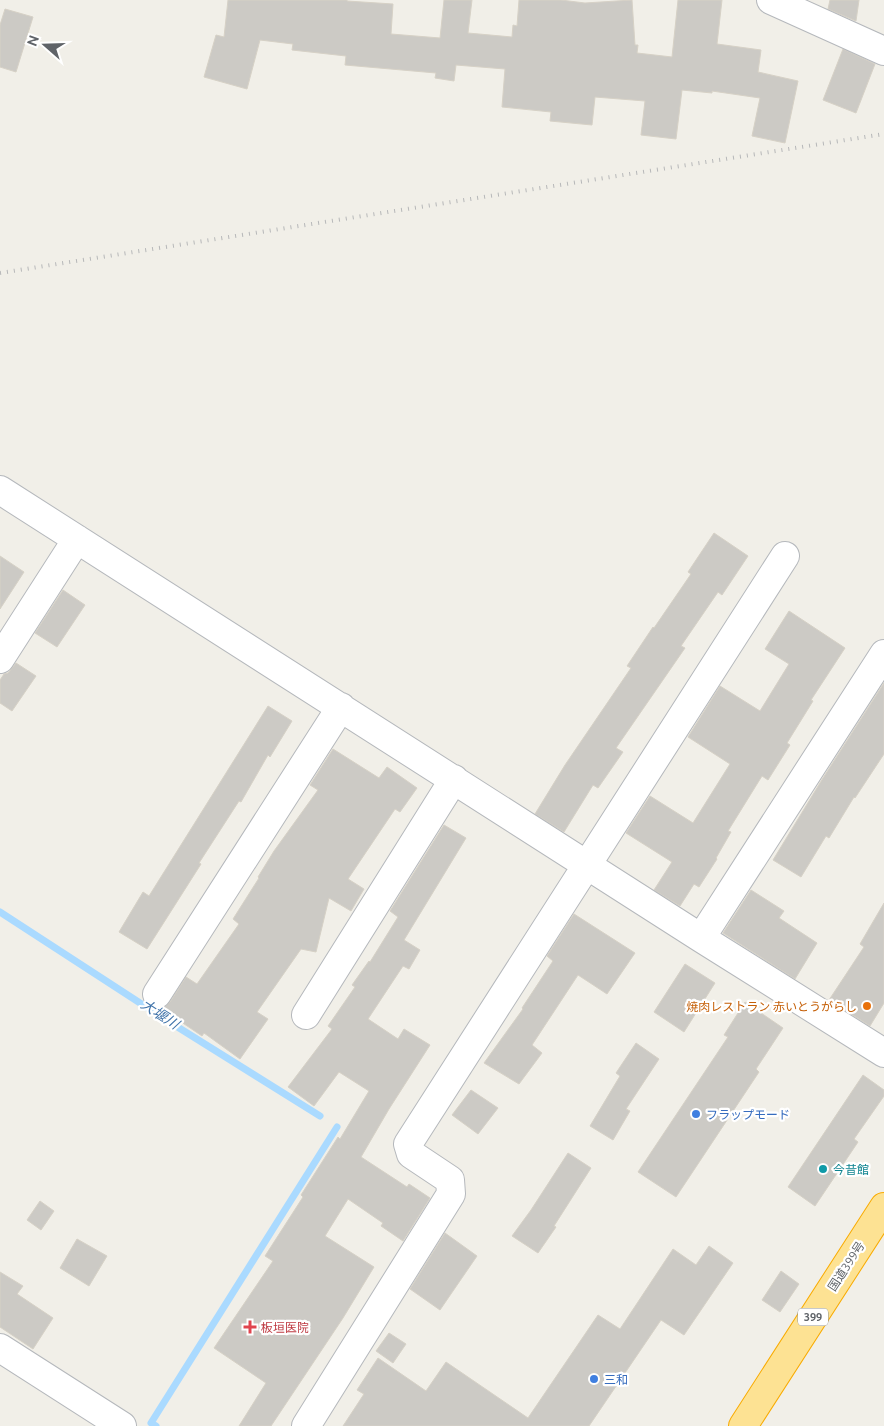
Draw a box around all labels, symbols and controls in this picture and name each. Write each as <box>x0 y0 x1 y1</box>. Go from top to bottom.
north arrow <box>20 20 70 70</box>
text: N <box>23 33 42 48</box>
water label: 大堰川 <box>138 996 184 1033</box>
place label: 焼肉レストラン 赤いとうがらし <box>686 1000 857 1013</box>
marker: 焼肉レストラン 赤いとうがらし <box>861 1000 873 1012</box>
marker: フラップモード <box>690 1108 702 1120</box>
place label: フラップモード <box>706 1108 790 1121</box>
marker: 今昔館 <box>817 1163 829 1175</box>
place label: 今昔館 <box>833 1163 869 1176</box>
street label: 国道399号 <box>825 1239 867 1293</box>
road number: 399 <box>798 1308 828 1325</box>
marker: 板垣医院 <box>243 1320 257 1334</box>
place label: 板垣医院 <box>261 1321 309 1334</box>
marker: 三和 <box>588 1373 600 1385</box>
place label: 三和 <box>604 1373 628 1386</box>

